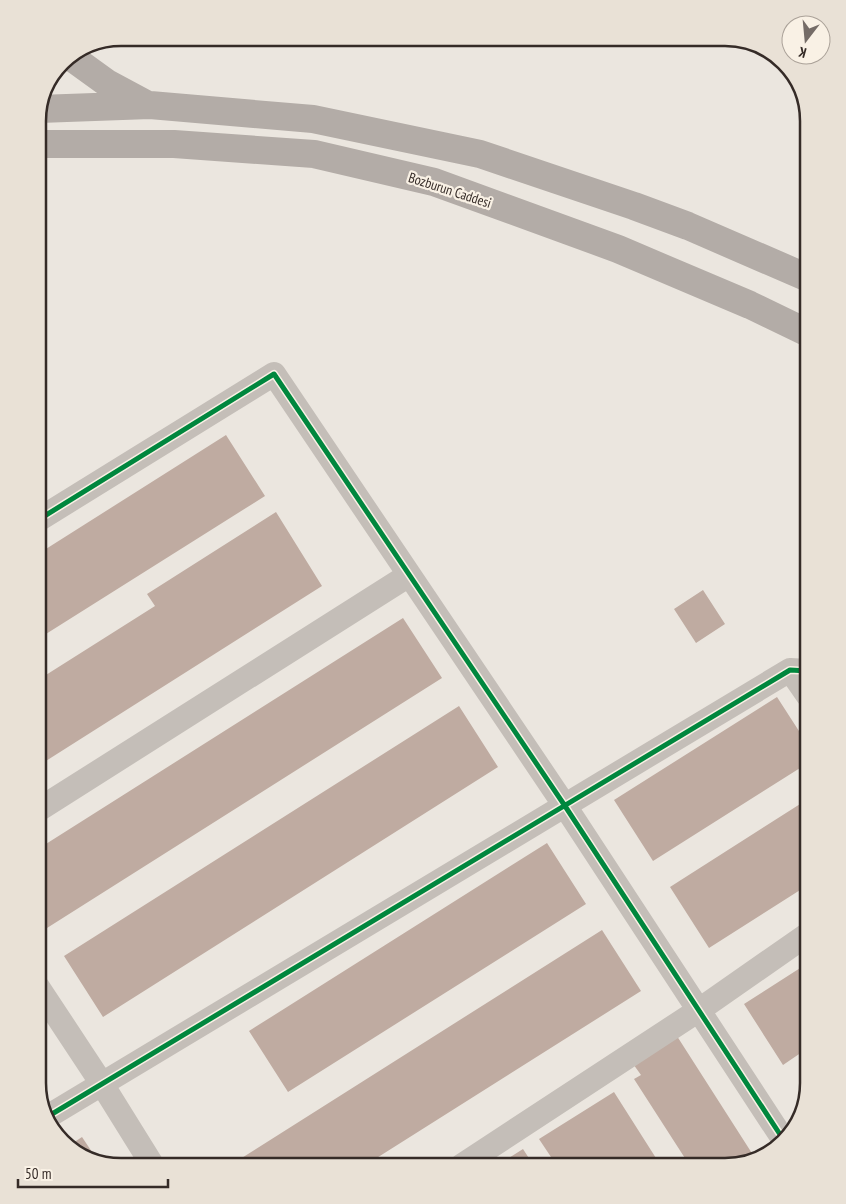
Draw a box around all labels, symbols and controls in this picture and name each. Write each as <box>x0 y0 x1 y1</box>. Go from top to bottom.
north arrow <box>781 15 831 65</box>
text: K <box>796 43 808 62</box>
street label: Bozburun Caddesi <box>406 168 494 212</box>
scale bar <box>18 1156 168 1188</box>
text: 50 m <box>25 1164 51 1183</box>

